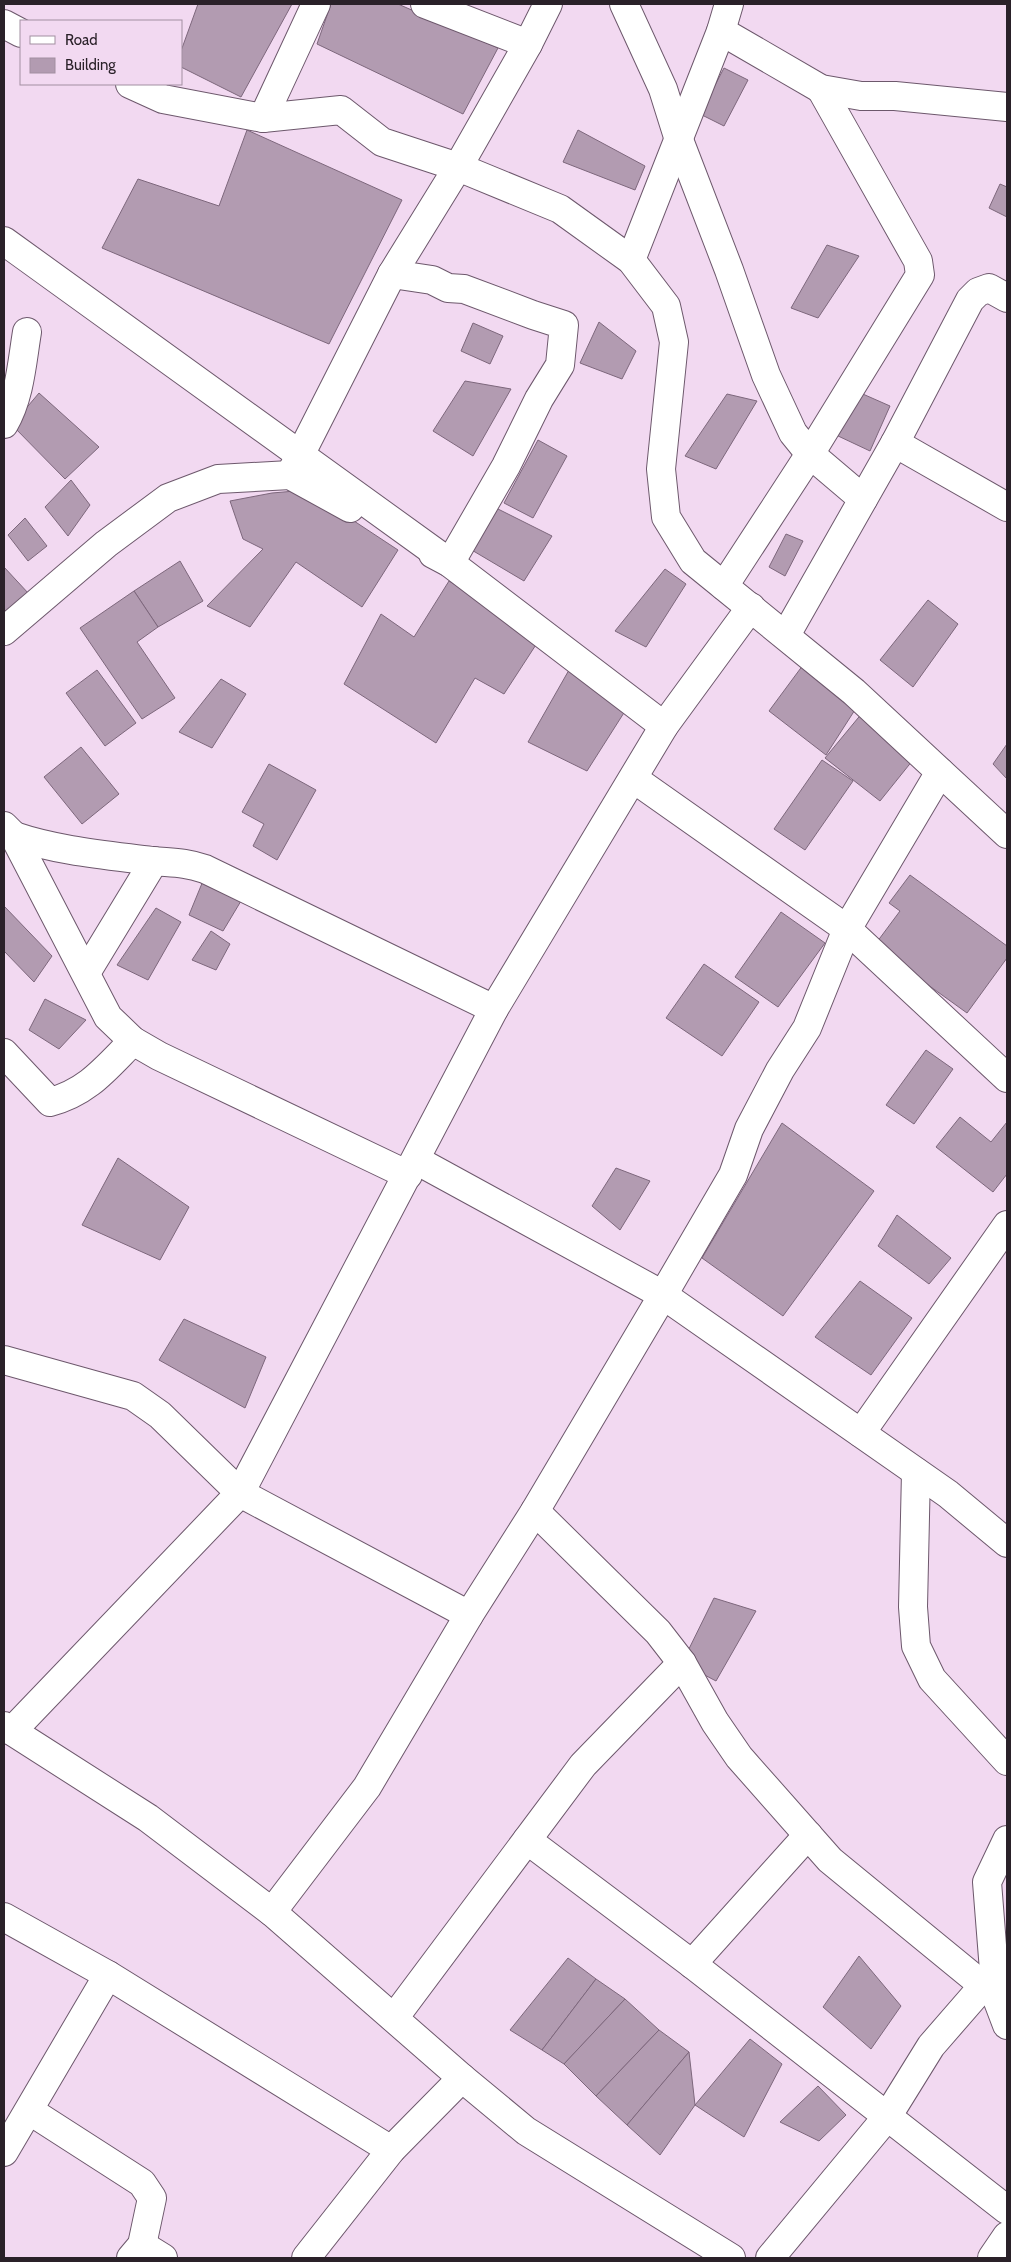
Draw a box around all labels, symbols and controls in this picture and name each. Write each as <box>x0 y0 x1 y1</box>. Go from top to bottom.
legend <box>20 20 182 85</box>
text: Road <box>65 31 98 49</box>
text: Building <box>65 56 116 74</box>

